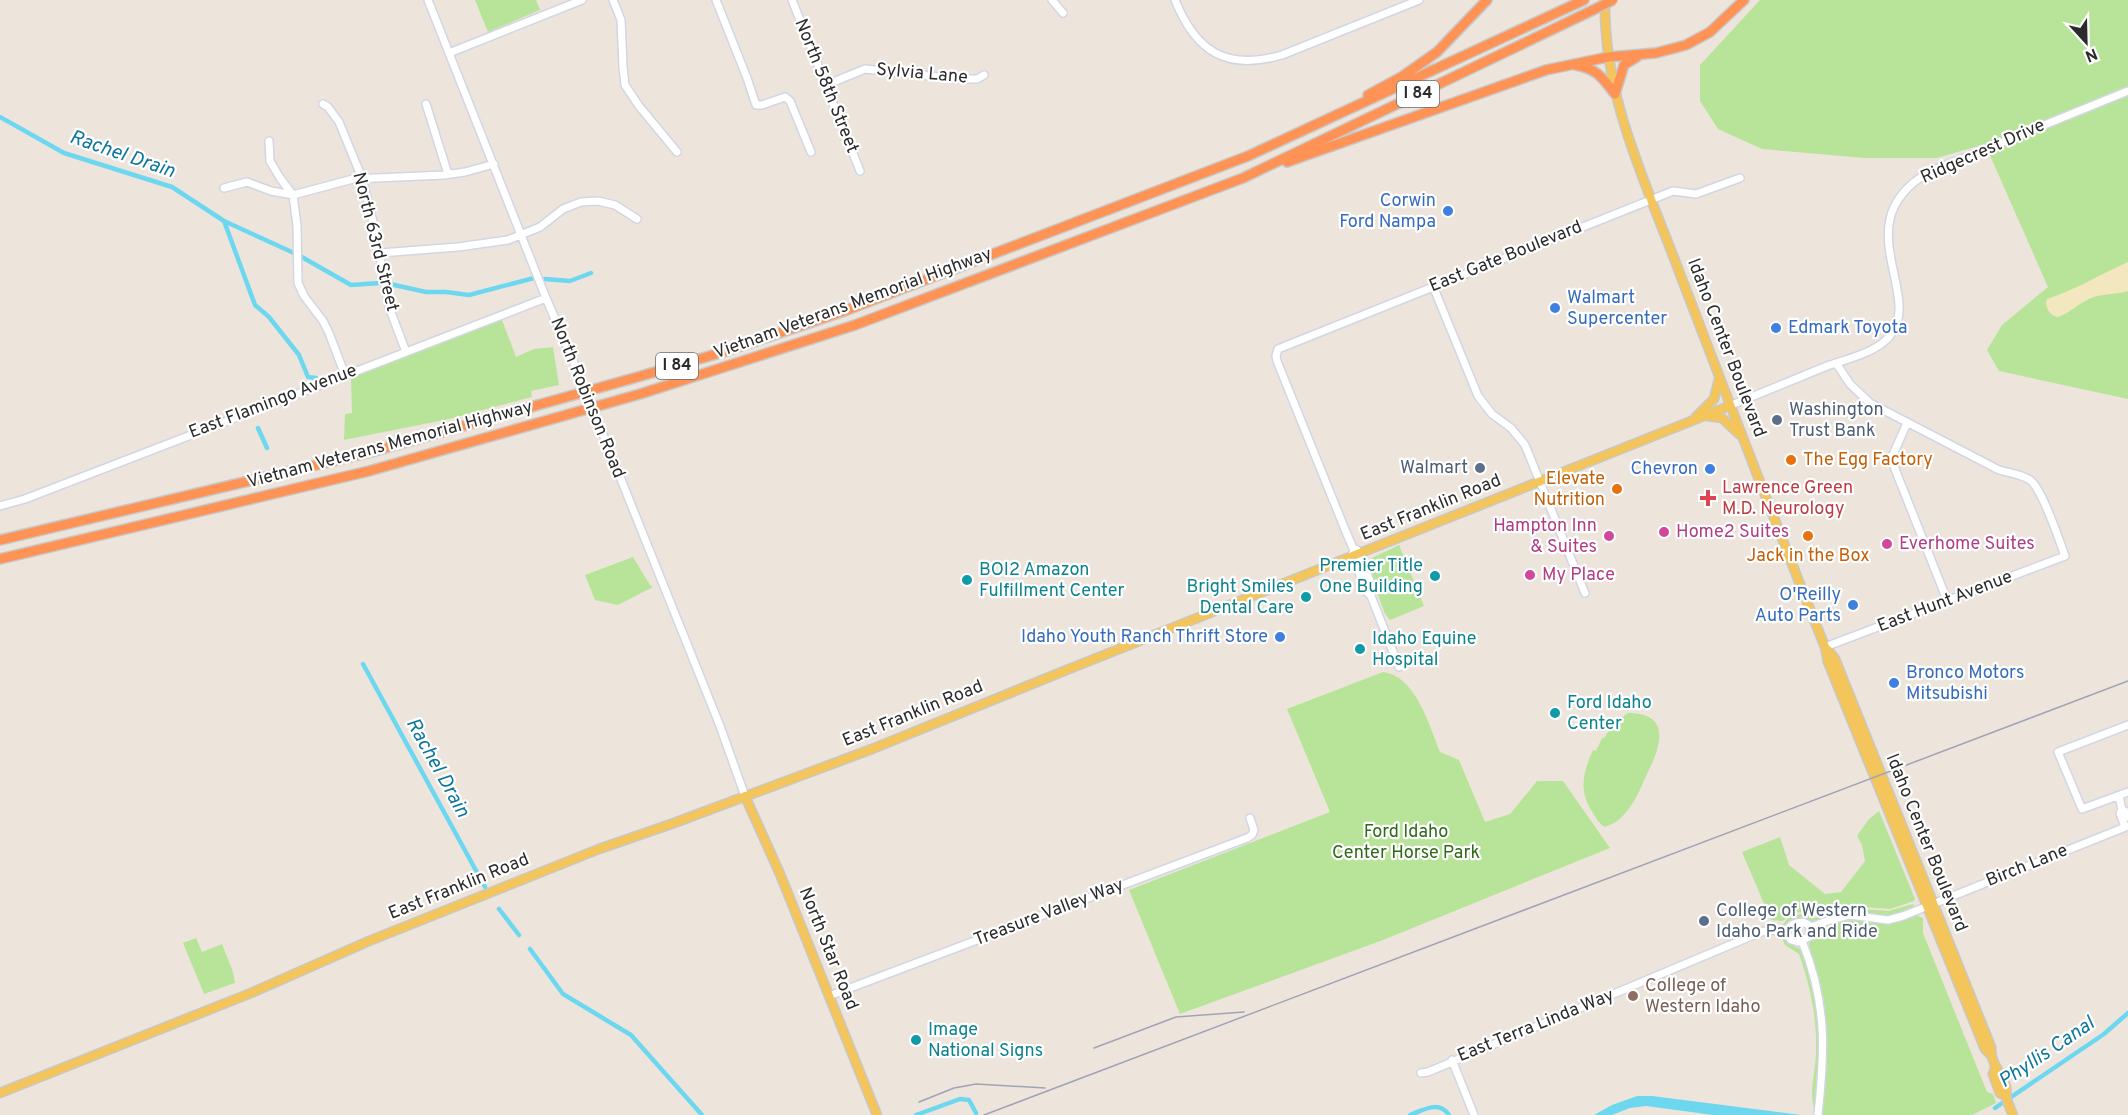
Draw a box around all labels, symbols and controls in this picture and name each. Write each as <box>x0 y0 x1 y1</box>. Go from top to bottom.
north arrow <box>2056 12 2116 72</box>
street label: North 58th Street <box>789 15 863 157</box>
text: N <box>2082 43 2100 65</box>
street label: Sylvia Lane <box>875 59 969 89</box>
road number: I 84 <box>1397 81 1439 107</box>
street label: Ridgecrest Drive <box>1917 114 2049 190</box>
water label: Rachel Drain <box>66 125 178 185</box>
street label: North 63rd Street <box>347 170 403 314</box>
place label: Corwin Ford Nampa <box>1339 190 1436 234</box>
marker: Corwin Ford Nampa <box>1441 204 1455 218</box>
street label: East Gate Boulevard <box>1426 216 1586 298</box>
street label: Vietnam Veterans Memorial Highway <box>711 243 995 365</box>
street label: Idaho Center Boulevard <box>1681 255 1771 441</box>
place label: Walmart Supercenter <box>1567 287 1667 331</box>
marker: Walmart Supercenter <box>1548 301 1562 315</box>
street label: North Robinson Road <box>544 314 630 482</box>
place label: Edmark Toyota <box>1788 317 1908 340</box>
marker: Edmark Toyota <box>1769 321 1783 335</box>
road number: I 84 <box>656 353 698 379</box>
street label: East Flamingo Avenue <box>186 359 360 445</box>
street label: Vietnam Veterans Memorial Highway <box>245 396 535 494</box>
place label: Washington Trust Bank <box>1789 399 1884 443</box>
marker: Washington Trust Bank <box>1770 413 1784 427</box>
place label: The Egg Factory <box>1803 449 1933 472</box>
marker: The Egg Factory <box>1784 453 1798 467</box>
place label: Walmart <box>1400 457 1468 480</box>
place label: Chevron <box>1631 458 1698 481</box>
marker: Walmart <box>1473 461 1487 475</box>
marker: Chevron <box>1703 462 1717 476</box>
place label: Elevate Nutrition <box>1533 468 1605 512</box>
street label: East Franklin Road <box>1357 469 1505 547</box>
place label: Lawrence Green M.D. Neurology <box>1722 477 1853 521</box>
marker: Elevate Nutrition <box>1610 482 1624 496</box>
marker: Lawrence Green M.D. Neurology <box>1699 489 1717 507</box>
place label: Hampton Inn & Suites <box>1493 515 1597 559</box>
place label: Home2 Suites <box>1676 521 1789 544</box>
marker: Home2 Suites <box>1657 525 1671 539</box>
marker: Hampton Inn & Suites <box>1602 529 1616 543</box>
marker: Jack in the Box <box>1801 529 1815 543</box>
place label: Everhome Suites <box>1899 533 2035 556</box>
marker: Everhome Suites <box>1880 537 1894 551</box>
place label: Jack in the Box <box>1747 545 1870 568</box>
place label: Premier Title One Building <box>1319 555 1423 599</box>
place label: BOI2 Amazon Fulfillment Center <box>979 559 1125 603</box>
place label: My Place <box>1542 564 1615 587</box>
street label: East Hunt Avenue <box>1874 566 2016 638</box>
marker: My Place <box>1523 568 1537 582</box>
marker: Premier Title One Building <box>1428 569 1442 583</box>
marker: BOI2 Amazon Fulfillment Center <box>960 573 974 587</box>
place label: Bright Smiles Dental Care <box>1186 576 1294 620</box>
place label: O'Reilly Auto Parts <box>1755 584 1841 628</box>
marker: Bright Smiles Dental Care <box>1299 590 1313 604</box>
marker: O'Reilly Auto Parts <box>1846 598 1860 612</box>
place label: Idaho Youth Ranch Thrift Store <box>1021 626 1268 649</box>
place label: Idaho Equine Hospital <box>1372 628 1476 672</box>
marker: Idaho Youth Ranch Thrift Store <box>1273 630 1287 644</box>
marker: Idaho Equine Hospital <box>1353 642 1367 656</box>
place label: Bronco Motors Mitsubishi <box>1906 662 2024 706</box>
street label: East Franklin Road <box>839 675 987 753</box>
marker: Bronco Motors Mitsubishi <box>1887 676 1901 690</box>
place label: Ford Idaho Center <box>1567 692 1652 736</box>
marker: Ford Idaho Center <box>1548 706 1562 720</box>
water label: Rachel Drain <box>399 714 475 822</box>
street label: Idaho Center Boulevard <box>1880 751 1972 935</box>
park label: Ford Idaho Center Horse Park <box>1332 821 1480 865</box>
street label: Birch Lane <box>1983 839 2071 893</box>
street label: East Franklin Road <box>385 848 533 926</box>
street label: Treasure Valley Way <box>971 874 1127 952</box>
street label: North Star Road <box>793 884 863 1014</box>
place label: College of Western Idaho Park and Ride <box>1716 900 1878 944</box>
marker: College of Western Idaho Park and Ride <box>1697 914 1711 928</box>
place label: College of Western Idaho <box>1645 975 1760 1019</box>
street label: East Terra Linda Way <box>1454 984 1618 1068</box>
marker: College of Western Idaho <box>1626 989 1640 1003</box>
water label: Phyllis Canal <box>1994 1011 2101 1095</box>
place label: Image National Signs <box>928 1019 1043 1063</box>
marker: Image National Signs <box>909 1033 923 1047</box>

